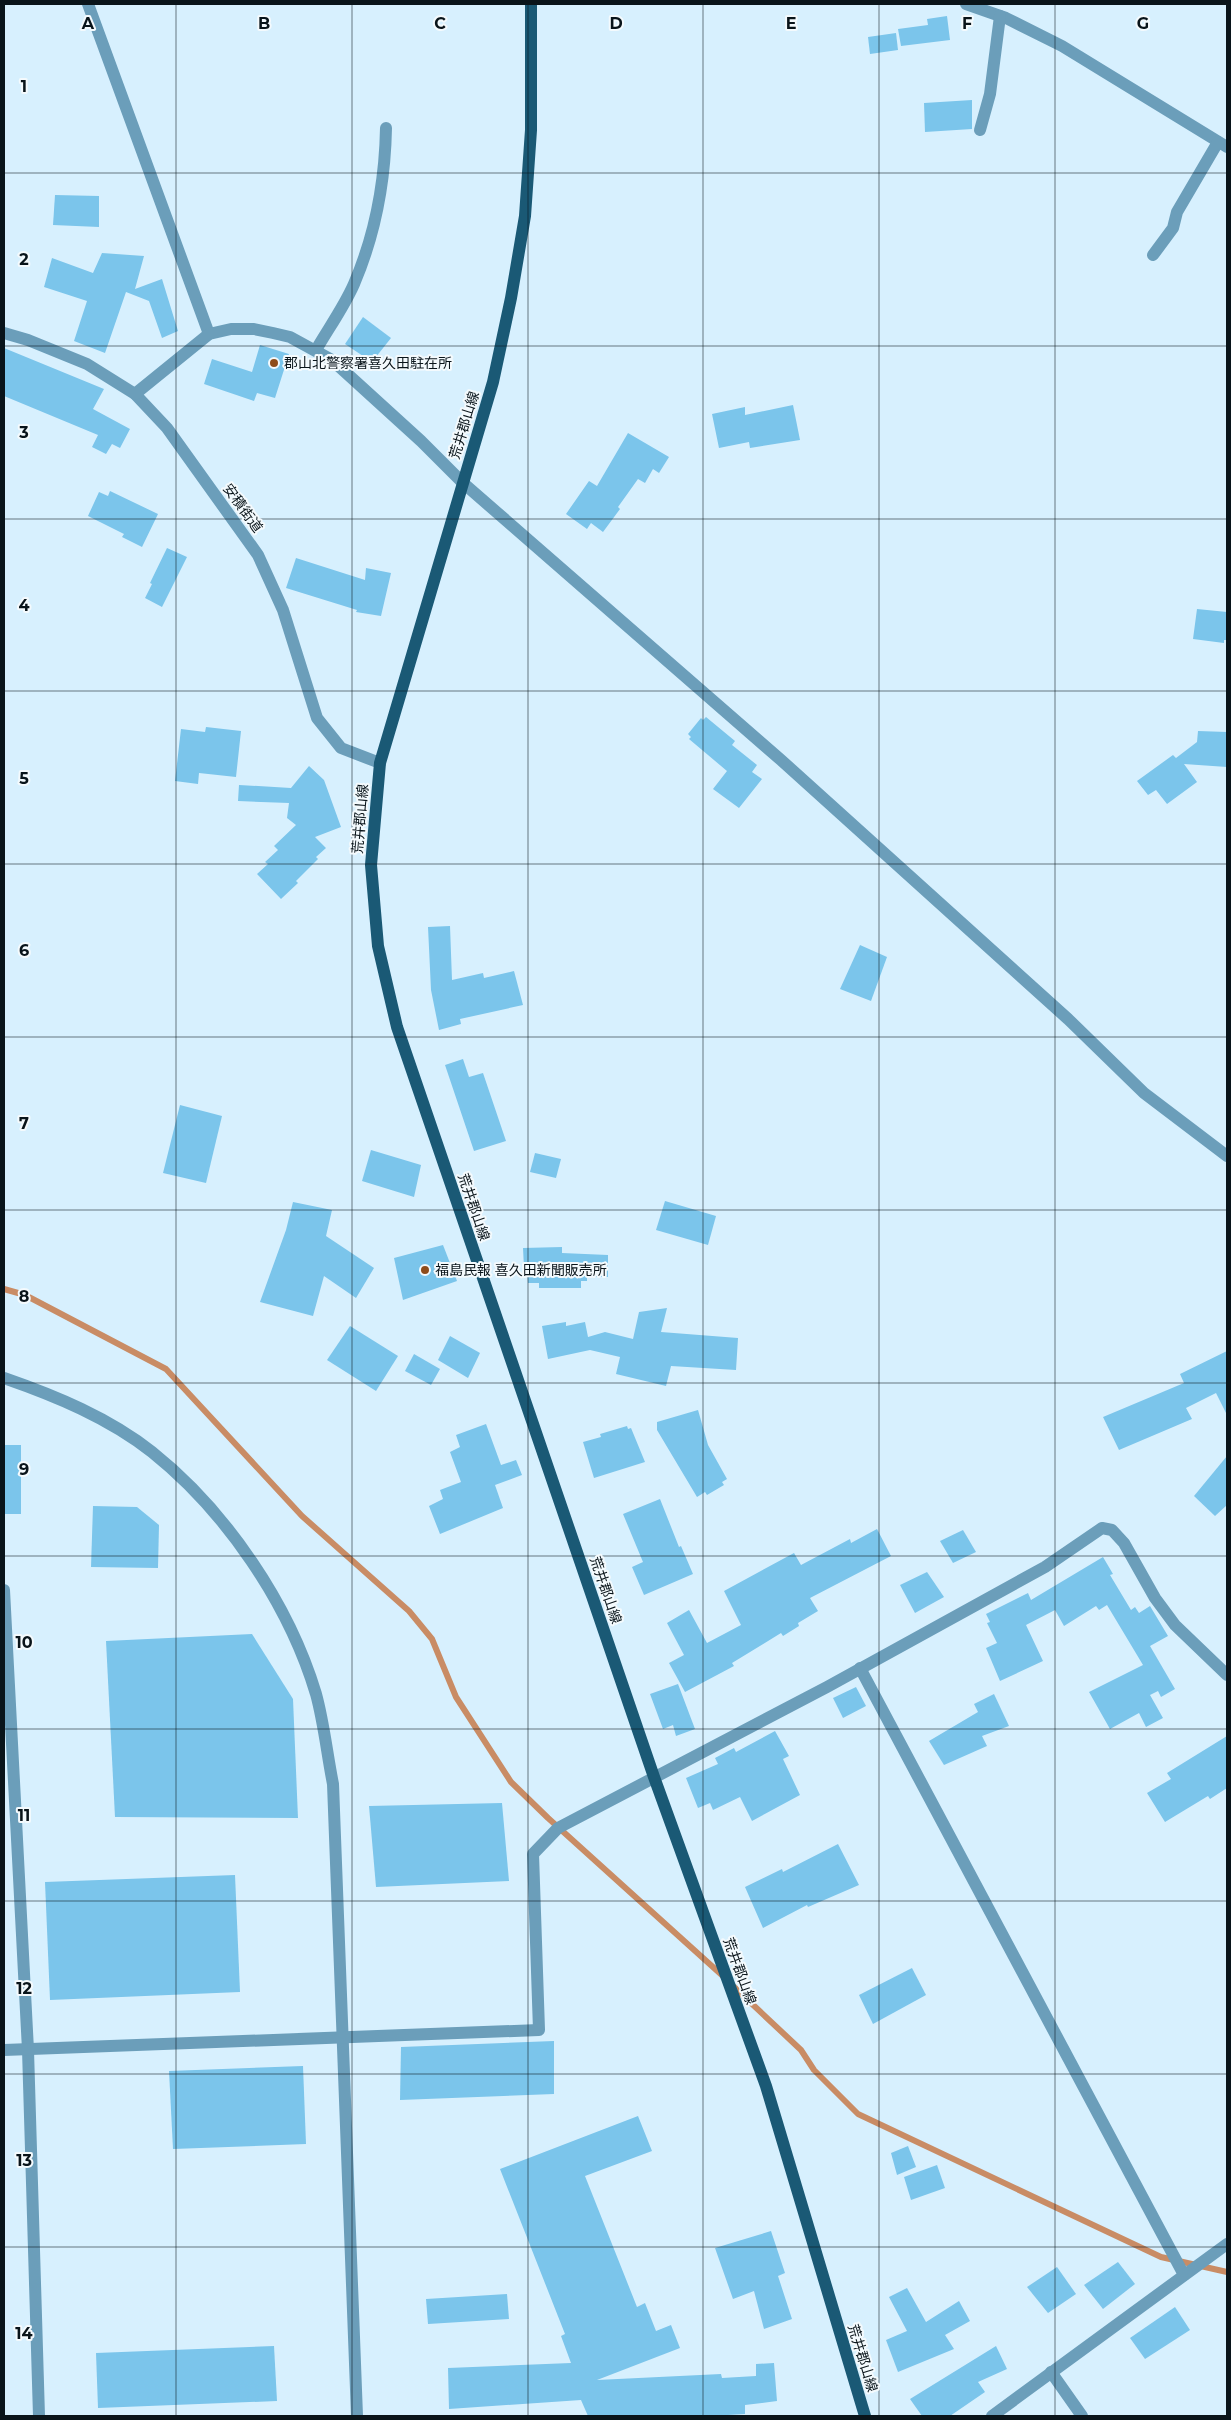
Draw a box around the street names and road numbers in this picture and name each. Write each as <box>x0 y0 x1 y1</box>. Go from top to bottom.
street label: 荒井郡山線 <box>445 389 483 461</box>
street label: 安積街道 <box>219 480 267 536</box>
street label: 荒井郡山線 <box>348 783 372 855</box>
street label: 荒井郡山線 <box>454 1171 494 1243</box>
street label: 荒井郡山線 <box>586 1554 626 1626</box>
street label: 荒井郡山線 <box>720 1935 760 2007</box>
street label: 荒井郡山線 <box>844 2322 882 2394</box>

